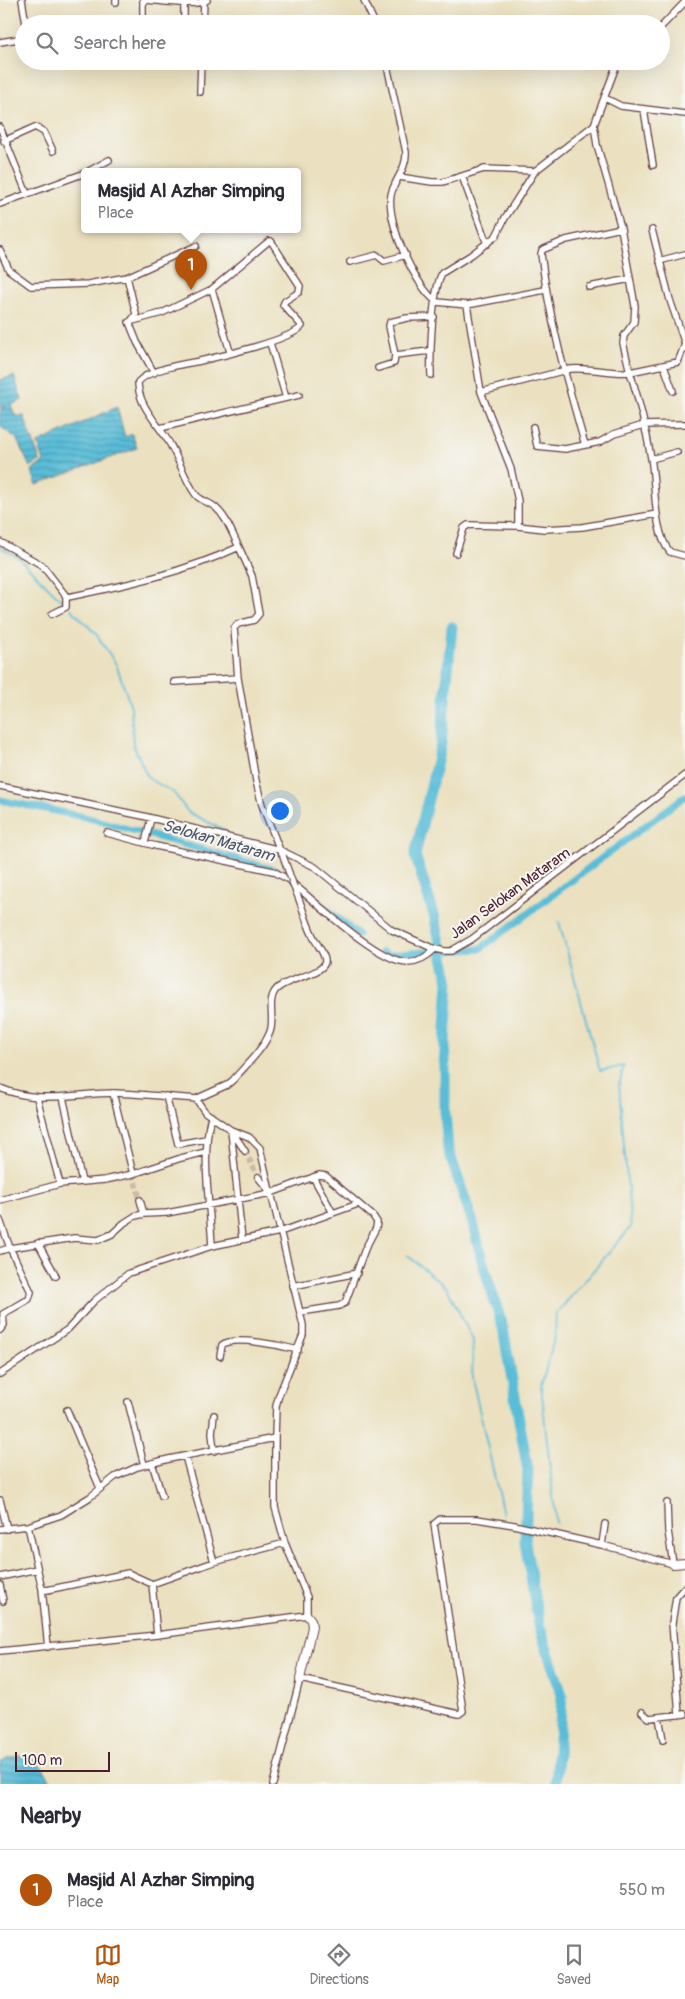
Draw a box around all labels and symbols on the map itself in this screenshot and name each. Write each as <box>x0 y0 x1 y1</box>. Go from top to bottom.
pin: 1 <box>175 249 207 290</box>
your location <box>267 798 293 824</box>
water label: Selokan Mataram <box>160 815 278 867</box>
street label: Jalan Selokan Mataram <box>446 843 574 943</box>
scale bar <box>15 1749 110 1772</box>

